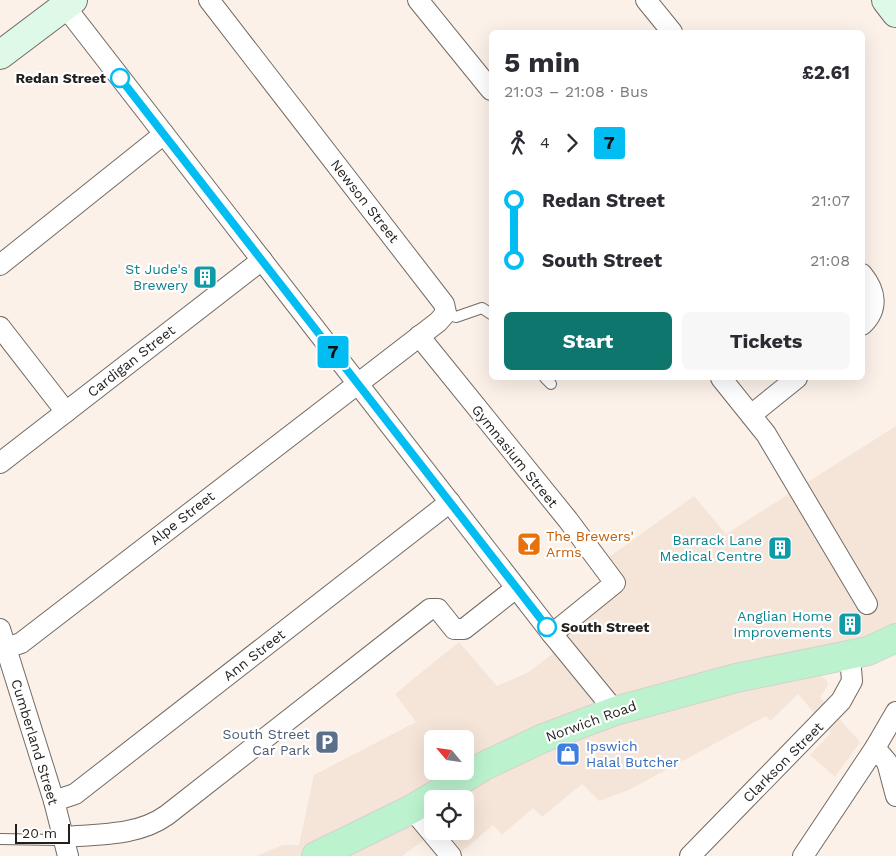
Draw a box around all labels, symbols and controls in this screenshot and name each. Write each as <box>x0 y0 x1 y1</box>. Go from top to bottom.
text: 5 min <box>504 46 580 79</box>
text: £2.61 <box>802 61 850 84</box>
marker: Redan Street <box>110 68 130 88</box>
place label: Redan Street <box>15 70 106 86</box>
text: 21:03 – 21:08 · Bus <box>504 82 648 101</box>
icon: walk <box>504 129 532 157</box>
icon: forward <box>558 129 586 157</box>
text: 7 <box>604 132 615 153</box>
text: 4 <box>540 133 550 152</box>
street label: Newson Street <box>328 156 402 246</box>
text: Redan Street <box>542 189 665 212</box>
text: 21:07 <box>811 191 850 210</box>
text: South Street <box>542 249 662 272</box>
text: 21:08 <box>810 251 850 270</box>
place label: St Jude's Brewery <box>125 261 189 293</box>
building icon: St Jude's Brewery <box>192 264 218 290</box>
button: Start <box>504 312 672 370</box>
button: Tickets <box>682 312 850 370</box>
street label: Cardigan Street <box>84 322 178 400</box>
line badge: 7 <box>317 336 349 368</box>
text: 7 <box>328 341 338 362</box>
street label: Gymnasium Street <box>469 402 561 511</box>
street label: Alpe Street <box>147 488 217 548</box>
place label: The Brewers' Arms <box>546 528 634 560</box>
bar icon: The Brewers' Arms <box>516 531 542 557</box>
place label: Barrack Lane Medical Centre <box>660 532 762 564</box>
building icon: Barrack Lane Medical Centre <box>767 535 793 561</box>
place label: Anglian Home Improvements <box>733 608 832 640</box>
building icon: Anglian Home Improvements <box>837 611 863 637</box>
marker: South Street <box>537 617 557 637</box>
place label: South Street <box>561 619 649 635</box>
street label: Ann Street <box>220 626 288 684</box>
street label: Cumberland Street <box>8 677 62 807</box>
street label: Norwich Road <box>544 697 638 745</box>
street label: Clarkson Street <box>740 719 826 805</box>
place label: South Street Car Park <box>223 726 310 758</box>
parking icon: South Street Car Park <box>314 729 340 755</box>
north arrow <box>424 730 474 780</box>
map controls <box>424 730 474 840</box>
place label: Ipswich Halal Butcher <box>586 738 679 770</box>
shop icon: Ipswich Halal Butcher <box>555 741 581 767</box>
button: locate <box>424 790 474 840</box>
scale bar <box>15 821 70 844</box>
text: 20 m <box>22 825 57 841</box>

